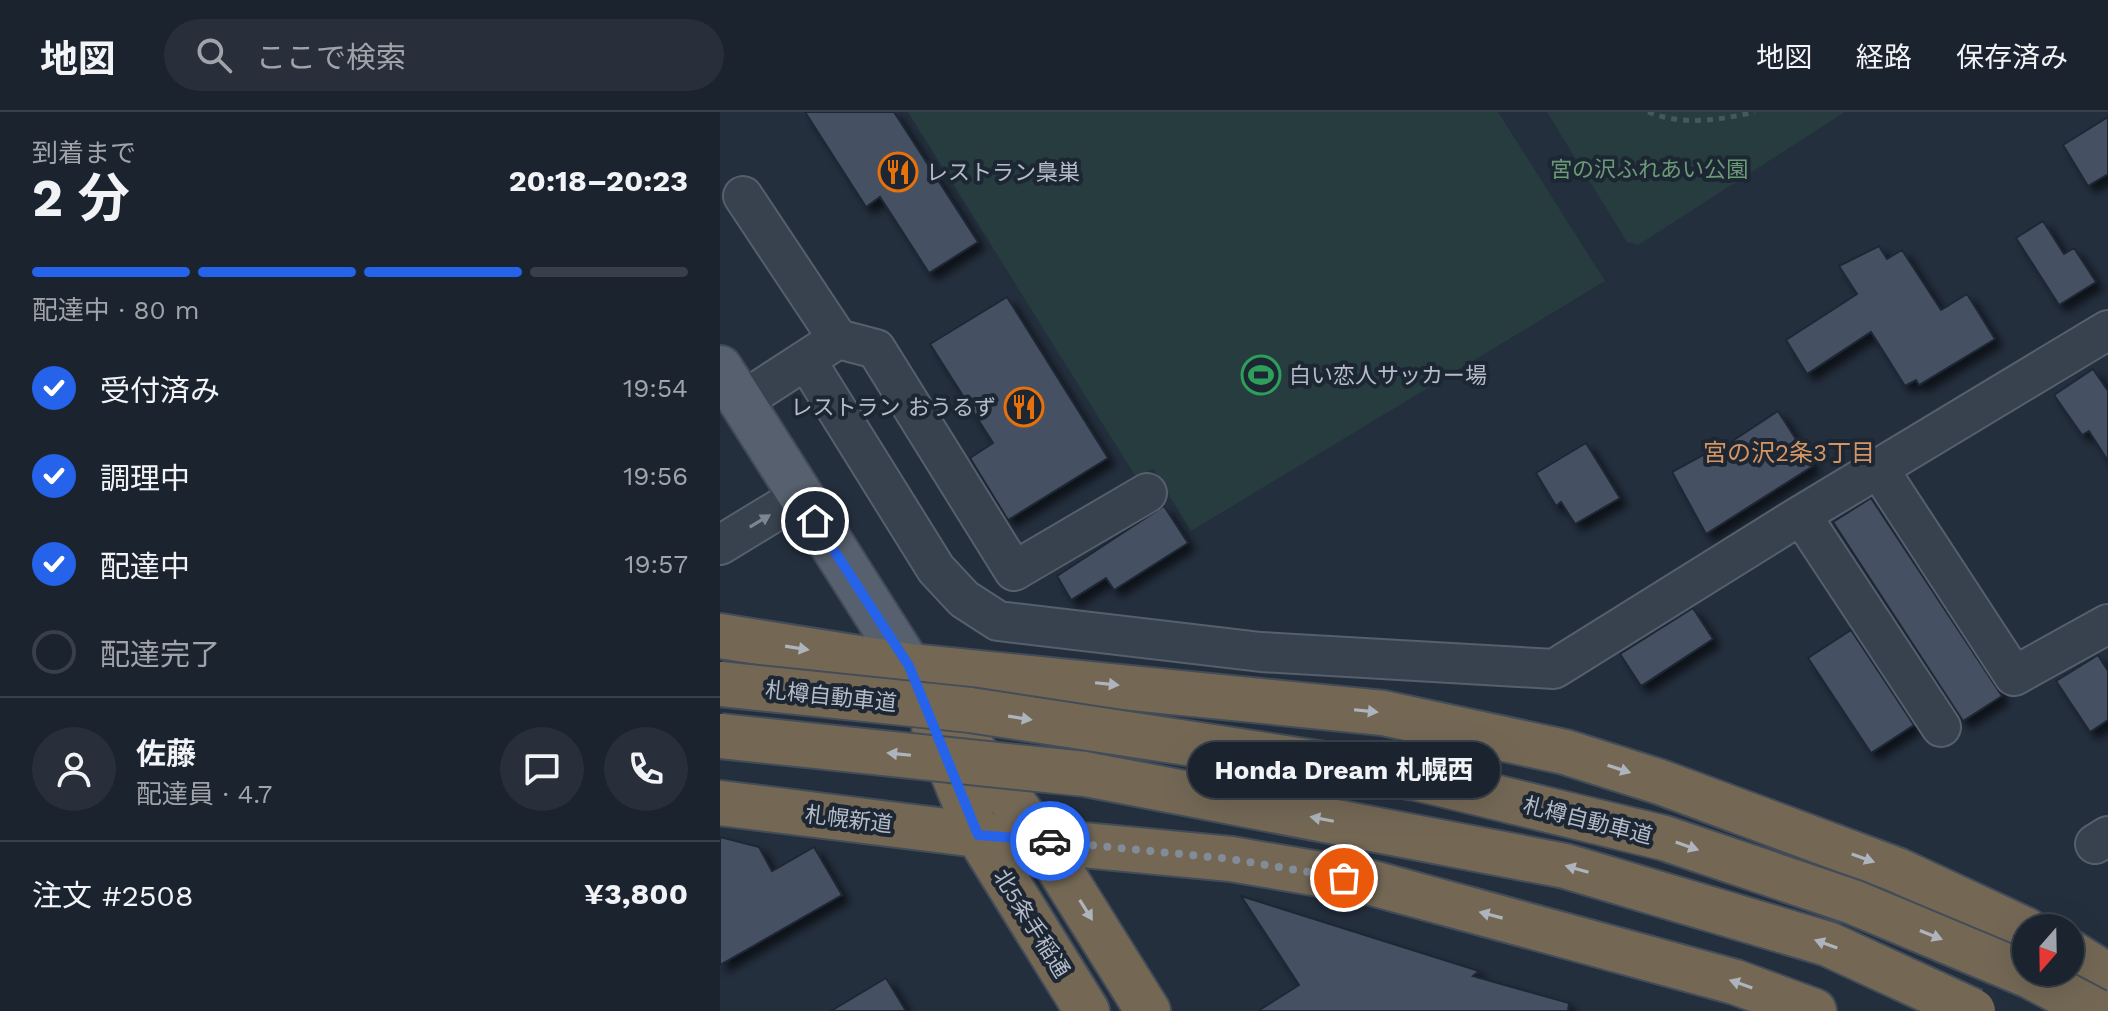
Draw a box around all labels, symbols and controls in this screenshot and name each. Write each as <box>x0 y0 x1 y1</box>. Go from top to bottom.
search box <box>164 19 724 91</box>
icon: search <box>192 33 236 77</box>
text: 地図 <box>40 37 116 81</box>
text: ここで検索 <box>256 40 406 75</box>
text: 地図 <box>1756 41 1812 74</box>
text: 経路 <box>1856 41 1912 74</box>
text: 保存済み <box>1956 41 2068 74</box>
text: 到着まで <box>32 138 136 168</box>
restaurant icon: レストラン梟巣 <box>877 151 919 193</box>
park label: 宮の沢ふれあい公園 <box>1550 157 1748 182</box>
place label: レストラン梟巣 <box>926 160 1080 185</box>
text: 20:18–20:23 <box>509 163 688 198</box>
text: 2 分 <box>32 168 130 229</box>
text: 配達中 · 80 m <box>32 295 199 325</box>
sports icon: 白い恋人サッカー場 <box>1240 354 1282 396</box>
place label: 白い恋人サッカー場 <box>1289 363 1487 388</box>
icon: check <box>32 366 76 410</box>
text: 受付済み <box>100 373 220 408</box>
text: 19:54 <box>623 373 688 403</box>
restaurant icon: レストラン おうるず <box>1003 386 1045 428</box>
place label: レストラン おうるず <box>790 395 996 420</box>
district label: 宮の沢2条3丁目 <box>1703 439 1875 467</box>
icon: check <box>32 454 76 498</box>
text: 調理中 <box>100 461 190 496</box>
text: 19:56 <box>623 461 688 491</box>
pin <box>781 487 849 555</box>
icon: home <box>793 499 837 543</box>
one-way arrow <box>749 514 771 528</box>
icon: check <box>32 542 76 586</box>
text: 配達中 <box>100 549 190 584</box>
text: 19:57 <box>624 549 688 579</box>
text: 配達完了 <box>100 637 220 672</box>
one-way arrow <box>785 642 810 655</box>
street label: 札樽自動車道 <box>764 677 898 716</box>
one-way arrow <box>1095 677 1120 690</box>
one-way arrow <box>1353 704 1378 717</box>
one-way arrow <box>1008 712 1033 725</box>
button: person <box>32 727 116 811</box>
button: chat <box>500 727 584 811</box>
button: phone <box>604 727 688 811</box>
text: 佐藤 <box>136 736 196 771</box>
callout: Honda Dream 札幌西 <box>1188 742 1500 798</box>
one-way arrow <box>886 748 911 761</box>
text: Honda Dream 札幌西 <box>1214 755 1474 785</box>
one-way arrow <box>1607 763 1631 776</box>
text: 配達員 · 4.7 <box>136 779 272 809</box>
street label: 札樽自動車道 <box>1521 792 1655 849</box>
courier <box>1010 801 1090 881</box>
street label: 札幌新道 <box>804 802 894 837</box>
one-way arrow <box>1309 812 1334 825</box>
icon: car <box>1028 819 1072 863</box>
one-way arrow <box>1675 841 1699 853</box>
pin <box>1310 844 1378 912</box>
one-way arrow <box>1851 852 1875 865</box>
icon: bag <box>1322 856 1366 900</box>
one-way arrow <box>1564 862 1588 875</box>
street label: 北5条手稲通 <box>988 865 1075 982</box>
text: ¥3,800 <box>584 876 688 911</box>
text: 注文 #2508 <box>32 878 194 913</box>
one-way arrow <box>1078 900 1093 921</box>
one-way arrow <box>1478 909 1503 921</box>
north arrow <box>2012 914 2084 986</box>
map controls <box>2012 914 2084 986</box>
one-way arrow <box>1919 928 1943 941</box>
one-way arrow <box>1814 937 1838 950</box>
one-way arrow <box>1729 978 1753 990</box>

